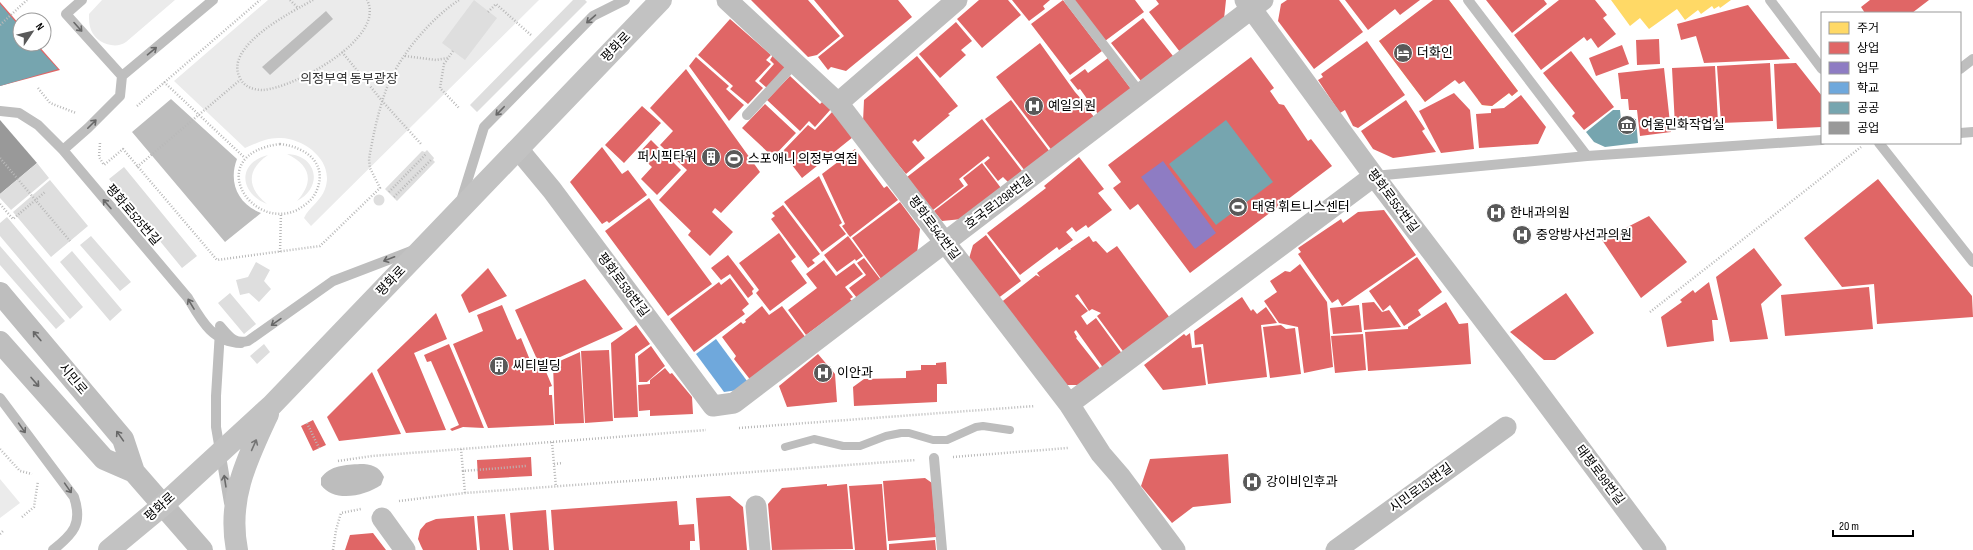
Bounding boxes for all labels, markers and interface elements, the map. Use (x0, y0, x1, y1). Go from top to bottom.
north arrow (12, 12, 52, 52)
legend (1821, 12, 1961, 144)
one-way arrow (585, 14, 596, 23)
text: N (33, 20, 47, 33)
text: 주거 (1857, 21, 1879, 36)
one-way arrow (73, 22, 82, 32)
street label: 평화로 (598, 29, 634, 65)
text: 상업 (1857, 41, 1879, 56)
hotel icon: 더화인 (1392, 42, 1414, 64)
place label: 더화인 (1417, 45, 1453, 61)
one-way arrow (146, 47, 157, 56)
text: 업무 (1857, 61, 1879, 76)
park label: 의정부역 동부광장 (300, 71, 398, 87)
text: 학교 (1857, 81, 1879, 96)
hospital icon: 예일의원 (1023, 95, 1045, 117)
place label: 예일의원 (1048, 98, 1096, 114)
text: 공공 (1857, 101, 1879, 116)
one-way arrow (495, 106, 505, 116)
museum icon: 여울민화작업실 (1616, 114, 1638, 136)
place label: 여울민화작업실 (1641, 117, 1725, 133)
one-way arrow (87, 119, 97, 129)
text: 공업 (1857, 121, 1879, 136)
building icon: 퍼시픽타워 (700, 146, 722, 168)
sports icon: 스포애니 의정부역점 (723, 148, 745, 170)
place label: 퍼시픽타워 (637, 149, 697, 165)
place label: 스포애니 의정부역점 (748, 151, 858, 167)
street label: 평화로552번길 (1364, 166, 1422, 236)
street label: 호국로1298번길 (962, 171, 1036, 233)
street label: 평화로525번길 (102, 181, 164, 249)
street label: 평화로542번길 (905, 193, 963, 263)
sports icon: 태영 휘트니스센터 (1227, 196, 1249, 218)
one-way arrow (103, 199, 112, 210)
place label: 태영 휘트니스센터 (1252, 199, 1350, 215)
hospital icon: 한내과의원 (1485, 202, 1507, 224)
place label: 한내과의원 (1510, 205, 1570, 221)
hospital icon: 중앙방사선과의원 (1511, 224, 1533, 246)
place label: 중앙방사선과의원 (1536, 227, 1632, 243)
street label: 평화로536번길 (594, 250, 652, 320)
one-way arrow (383, 256, 395, 264)
street label: 평화로 (373, 263, 409, 299)
one-way arrow (187, 298, 195, 310)
one-way arrow (271, 318, 282, 326)
one-way arrow (32, 331, 41, 342)
building icon: 씨티빌딩 (488, 355, 510, 377)
place label: 씨티빌딩 (513, 358, 561, 374)
street label: 시민로 (55, 360, 91, 398)
hospital icon: 이안과 (812, 362, 834, 384)
place label: 이안과 (837, 365, 873, 381)
one-way arrow (30, 376, 39, 386)
one-way arrow (18, 422, 26, 433)
one-way arrow (116, 431, 124, 442)
one-way arrow (251, 439, 258, 451)
street label: 태평로99번길 (1572, 442, 1628, 508)
street label: 시민로131번길 (1386, 460, 1456, 516)
hospital icon: 강이비인후과 (1241, 471, 1263, 493)
place label: 강이비인후과 (1266, 474, 1338, 490)
one-way arrow (221, 475, 229, 488)
one-way arrow (64, 482, 72, 493)
street label: 평화로 (141, 489, 179, 525)
scale bar (1833, 512, 1913, 538)
text: 20 m (1839, 519, 1859, 534)

